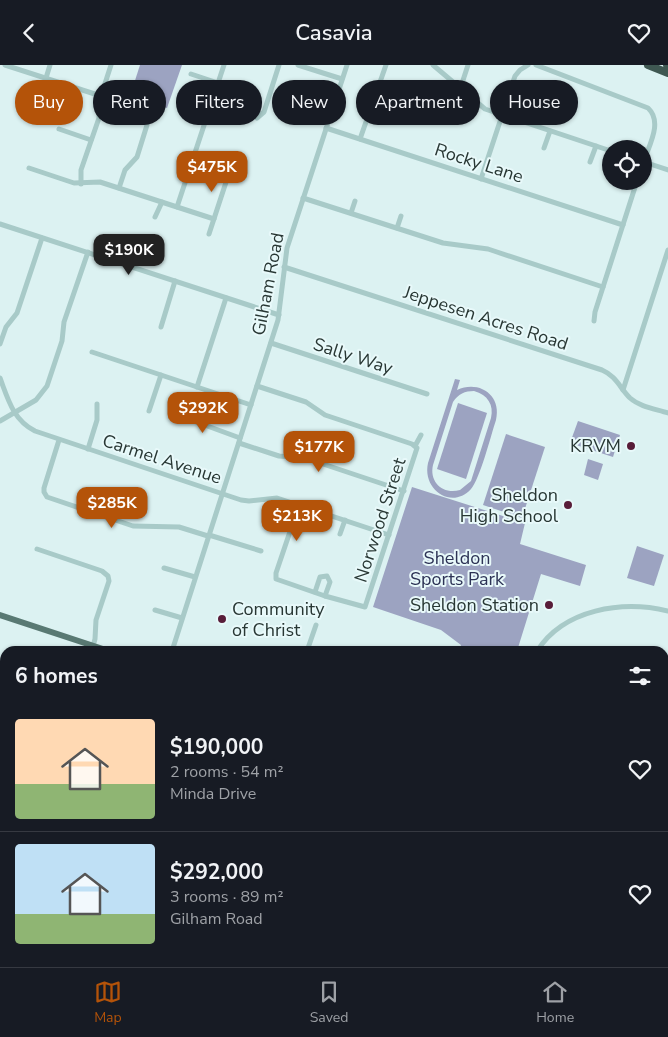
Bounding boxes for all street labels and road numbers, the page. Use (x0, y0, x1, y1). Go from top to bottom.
street label: Rocky Lane (432, 137, 526, 189)
street label: Gilham Road (246, 231, 290, 337)
street label: Jeppesen Acres Road (400, 280, 571, 356)
street label: Sally Way (310, 332, 397, 380)
street label: Carmel Avenue (99, 428, 225, 490)
street label: Norwood Street (349, 454, 412, 585)

